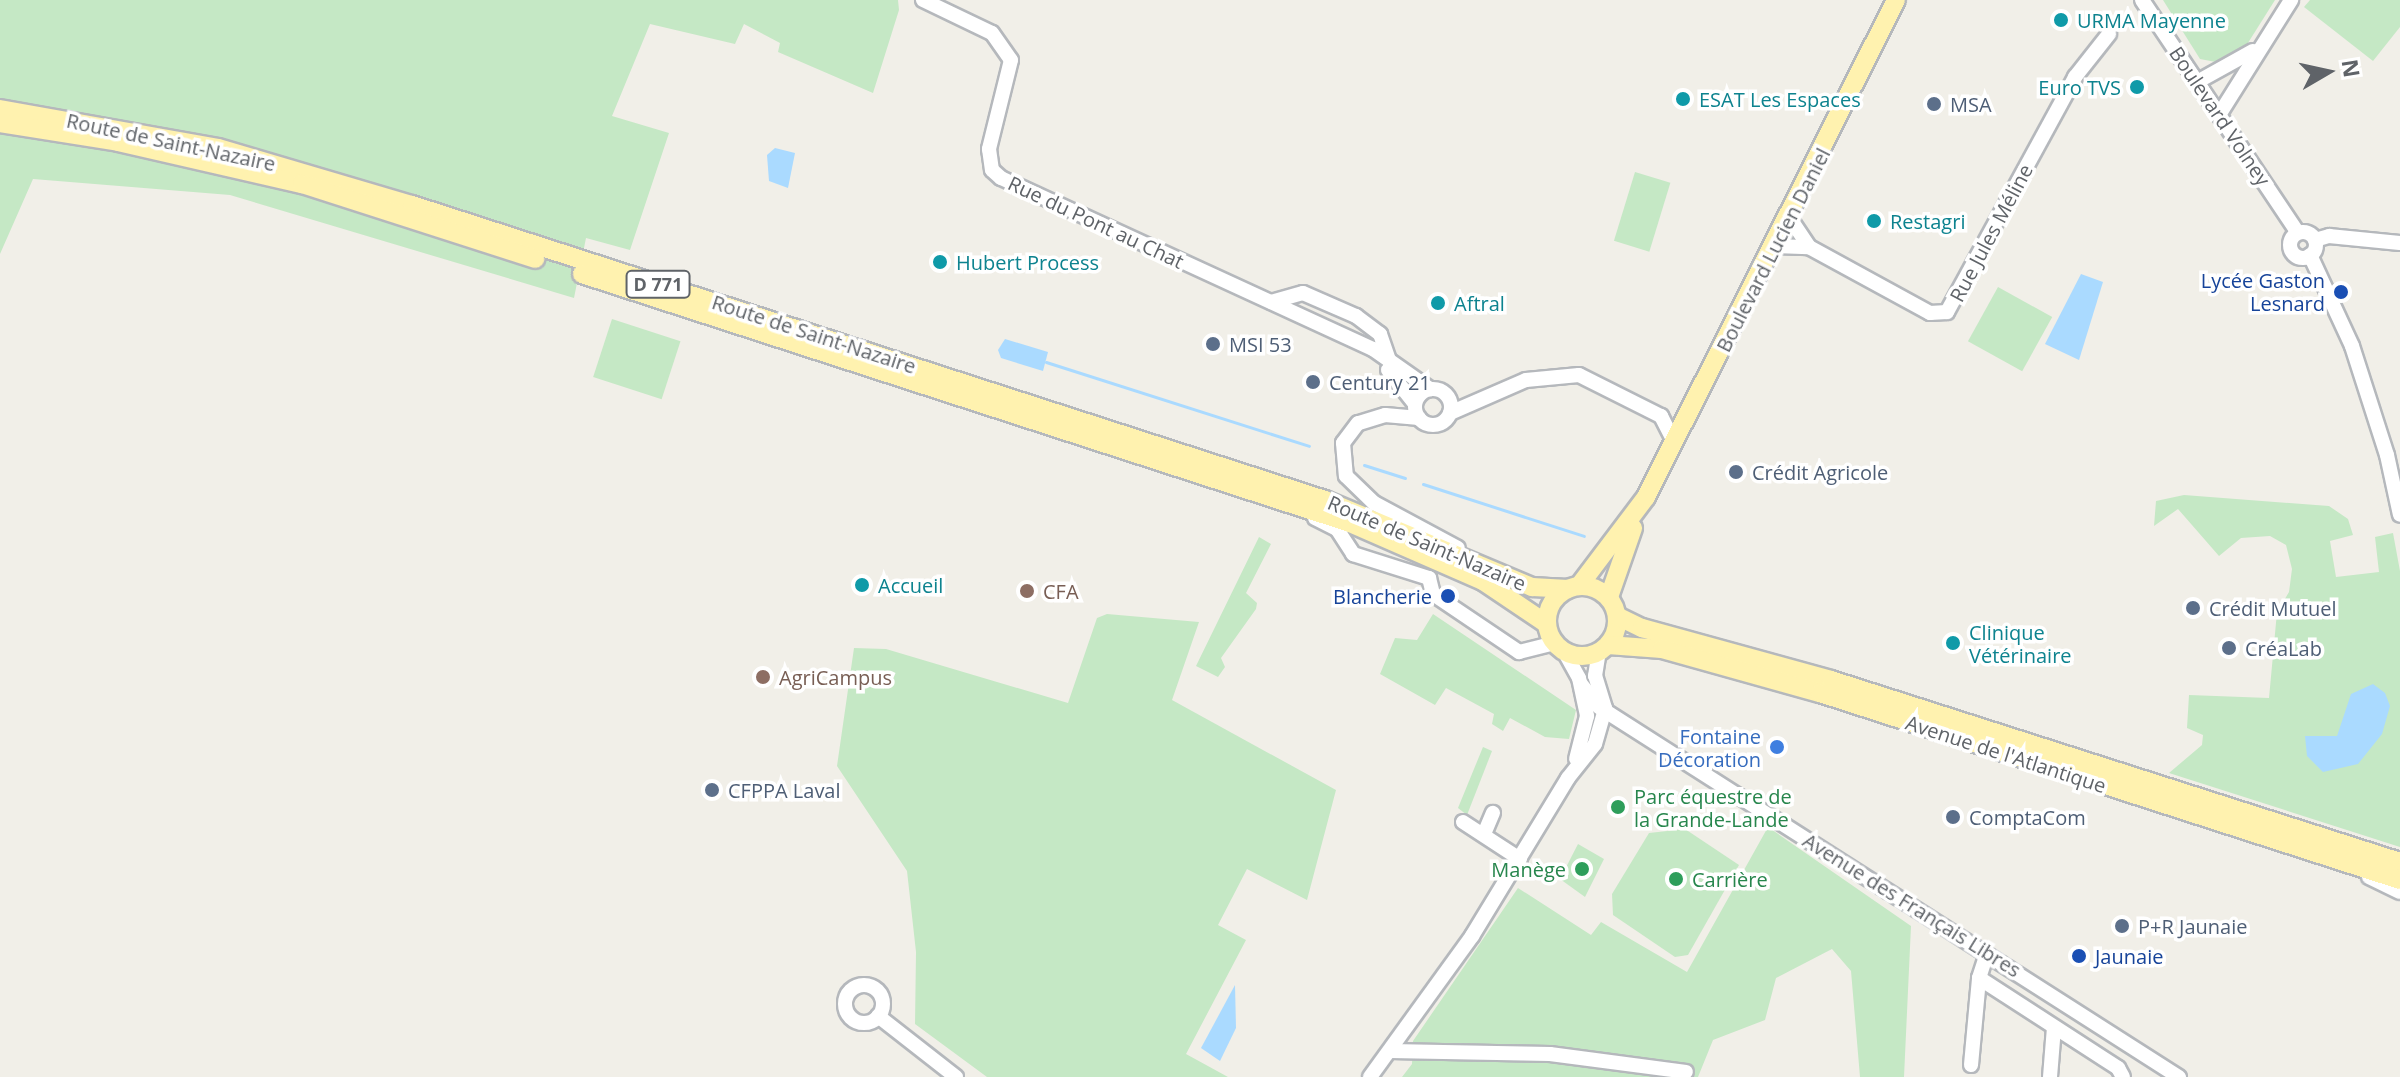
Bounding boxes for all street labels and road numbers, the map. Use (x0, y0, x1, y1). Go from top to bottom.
street label: Boulevard Volney (2165, 42, 2275, 190)
street label: Route de Saint-Nazaire (64, 108, 278, 176)
street label: Boulevard Lucien Daniel (1711, 144, 1835, 356)
street label: Rue Jules Méline (1945, 160, 2037, 306)
street label: Rue du Pont au Chat (1004, 171, 1188, 273)
road number: D 771 (624, 270, 692, 298)
street label: Route de Saint-Nazaire (709, 290, 919, 378)
street label: Route de Saint-Nazaire (1324, 490, 1530, 596)
street label: Avenue de l'Atlantique (1903, 710, 2109, 798)
street label: Avenue des Français Libres (1799, 828, 2025, 982)

